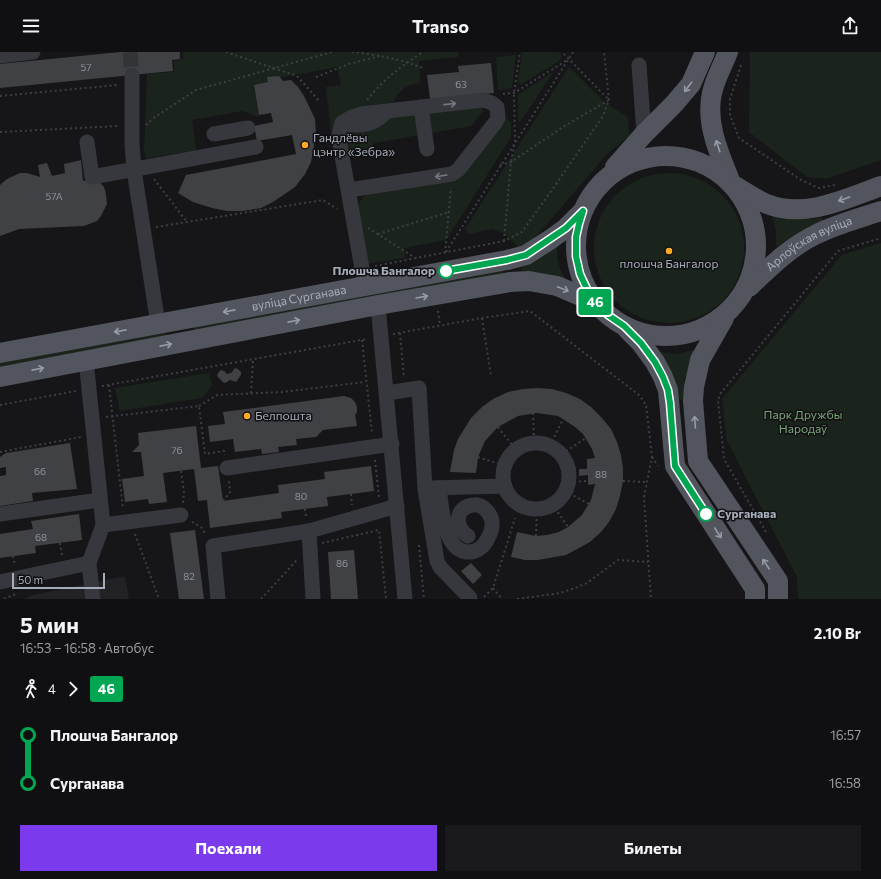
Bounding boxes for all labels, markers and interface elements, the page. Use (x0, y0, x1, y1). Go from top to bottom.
icon: menu (20, 15, 42, 37)
text: Transo (412, 15, 469, 37)
icon: share (839, 15, 861, 37)
house number: 57 (80, 61, 92, 73)
house number: 63 (455, 78, 467, 90)
one-way arrow (684, 81, 693, 92)
one-way arrow (443, 100, 456, 108)
place label: Гандлёвы цэнтр «Зебра» (313, 130, 395, 158)
marker: Гандлёвы цэнтр «Зебра» (300, 140, 310, 150)
one-way arrow (713, 141, 721, 153)
one-way arrow (435, 172, 448, 180)
house number: 57А (45, 190, 63, 202)
one-way arrow (838, 196, 851, 203)
street label: Арлоўская вуліца (763, 213, 854, 274)
marker: плошча Бангалор (664, 246, 674, 256)
place label: плошча Бангалор (620, 256, 718, 270)
place label: Плошча Бангалор (333, 263, 435, 277)
marker: Плошча Бангалор (438, 263, 454, 279)
street label: вуліца Сурганава (250, 282, 347, 313)
one-way arrow (557, 285, 569, 293)
line badge: 46 (577, 289, 613, 315)
one-way arrow (415, 293, 428, 301)
text: 46 (586, 293, 604, 310)
one-way arrow (223, 307, 236, 315)
one-way arrow (287, 316, 300, 324)
one-way arrow (114, 327, 127, 335)
one-way arrow (159, 341, 172, 349)
one-way arrow (31, 365, 44, 373)
park label: Парк Дружбы Народаў (764, 407, 842, 435)
place label: Белпошта (255, 408, 312, 422)
marker: Белпошта (242, 411, 252, 421)
one-way arrow (691, 416, 698, 429)
house number: 76 (171, 444, 183, 456)
house number: 66 (34, 465, 46, 477)
house number: 88 (595, 468, 607, 480)
house number: 80 (295, 490, 307, 502)
marker: Сурганава (698, 506, 714, 522)
place label: Сурганава (717, 506, 776, 520)
one-way arrow (715, 527, 723, 539)
house number: 68 (35, 531, 47, 543)
house number: 86 (336, 557, 348, 569)
one-way arrow (762, 558, 770, 569)
house number: 82 (183, 570, 195, 582)
scale bar (12, 571, 105, 590)
text: 50 m (18, 573, 43, 586)
text: 5 мин (20, 611, 79, 638)
text: 2.10 Br (814, 624, 861, 642)
text: 16:53 – 16:58 · Автобус (20, 640, 154, 656)
icon: walk (20, 678, 42, 700)
icon: forward (62, 678, 84, 700)
text: 46 (98, 680, 115, 697)
text: 4 (48, 681, 56, 697)
text: Плошча Бангалор (50, 726, 178, 744)
text: 16:57 (830, 727, 861, 743)
text: Сурганава (50, 774, 124, 792)
text: 16:58 (829, 775, 861, 791)
button: Поехали (20, 825, 437, 871)
button: Билеты (445, 825, 861, 871)

